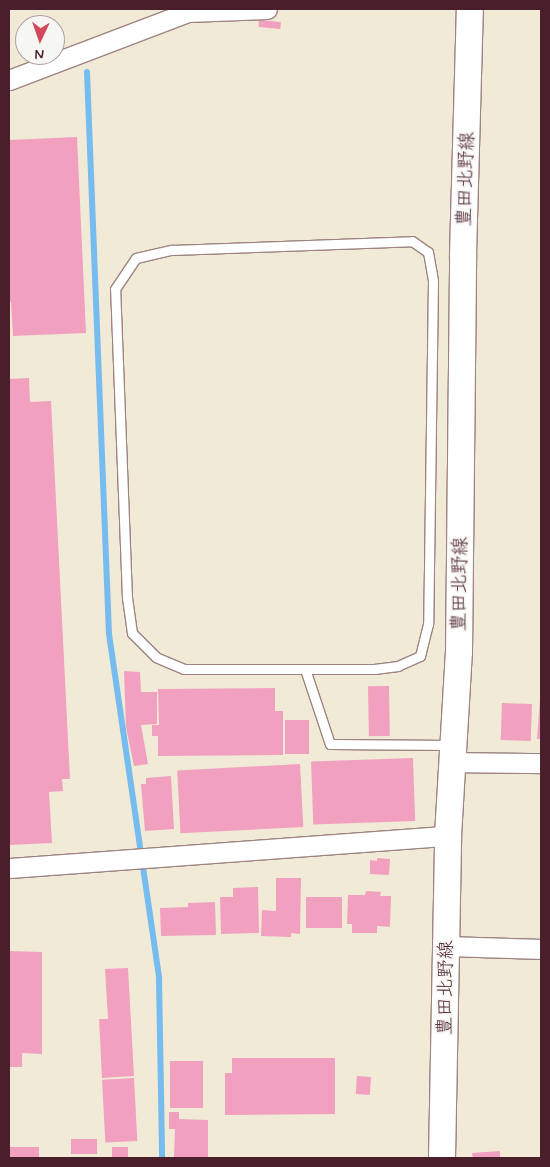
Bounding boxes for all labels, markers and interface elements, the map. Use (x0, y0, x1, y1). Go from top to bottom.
north arrow (15, 15, 65, 65)
text: N (34, 45, 44, 63)
street label: 豊田北野線 (453, 131, 479, 227)
street label: 豊田北野線 (448, 536, 472, 632)
street label: 豊田北野線 (434, 940, 458, 1036)

